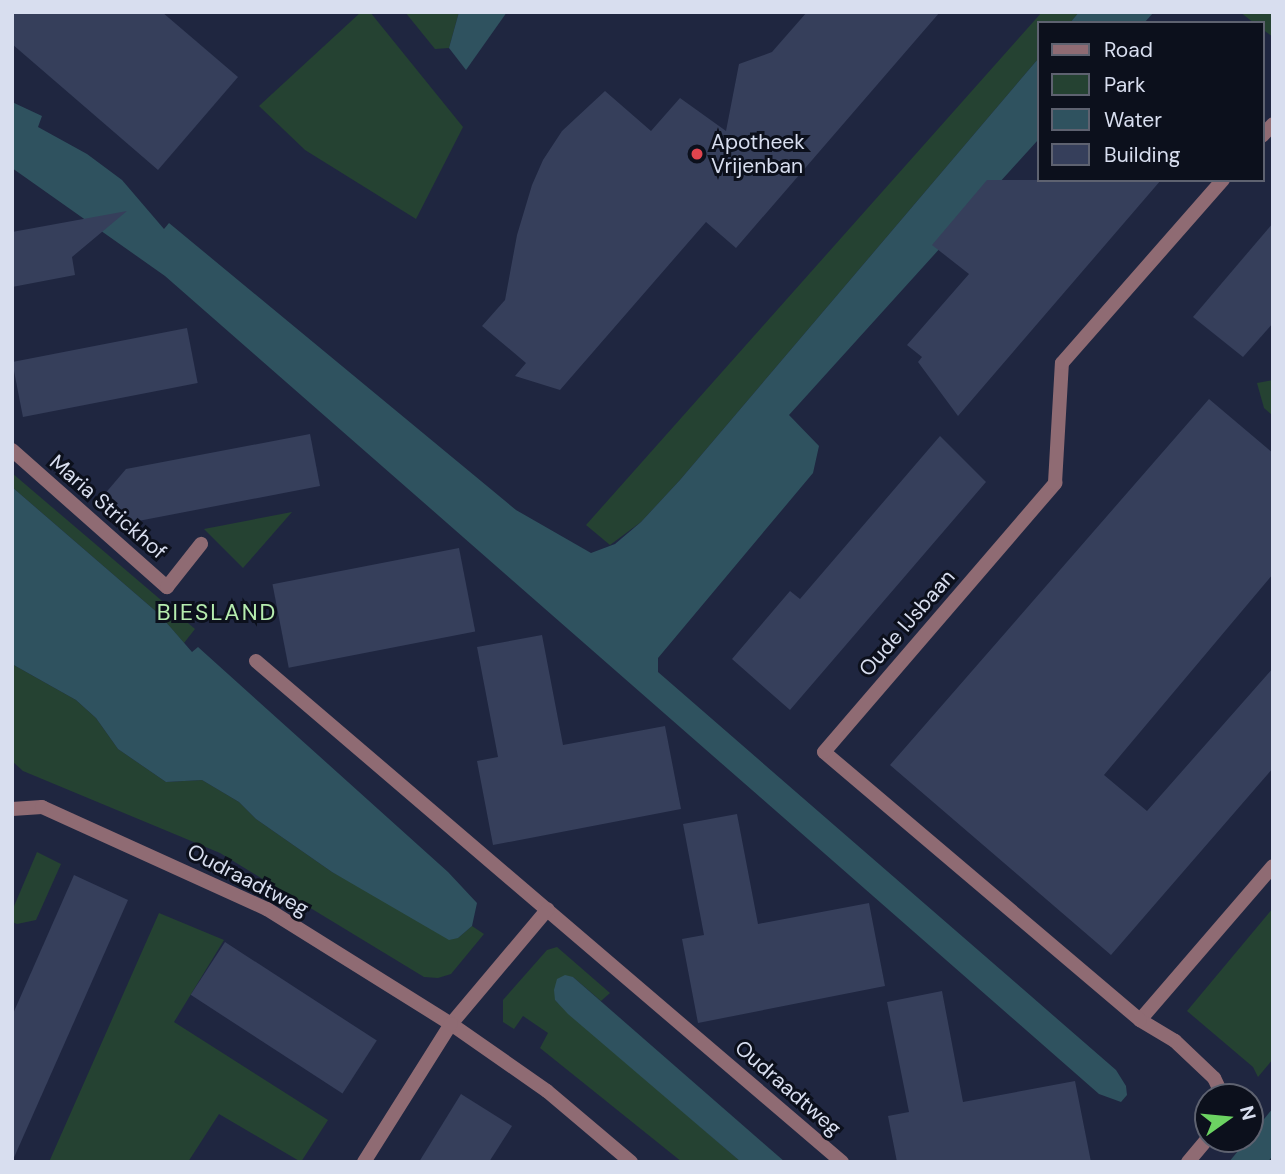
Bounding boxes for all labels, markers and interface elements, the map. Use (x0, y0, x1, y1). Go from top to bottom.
legend (1036, 21, 1264, 182)
text: Road (1104, 36, 1153, 64)
text: Park (1104, 71, 1145, 99)
text: Water (1104, 106, 1162, 134)
place label: Apotheek Vrijenban (711, 129, 805, 179)
text: Building (1104, 141, 1180, 169)
marker: Apotheek Vrijenban (689, 146, 705, 162)
street label: Maria Strickhof (44, 449, 172, 565)
street label: Oude IJsbaan (854, 565, 960, 681)
district label: BIESLAND (158, 598, 276, 626)
street label: Oudraadtweg (183, 839, 313, 921)
street label: Oudraadtweg (730, 1035, 846, 1141)
north arrow (1194, 1083, 1264, 1153)
text: N (1234, 1103, 1262, 1123)

